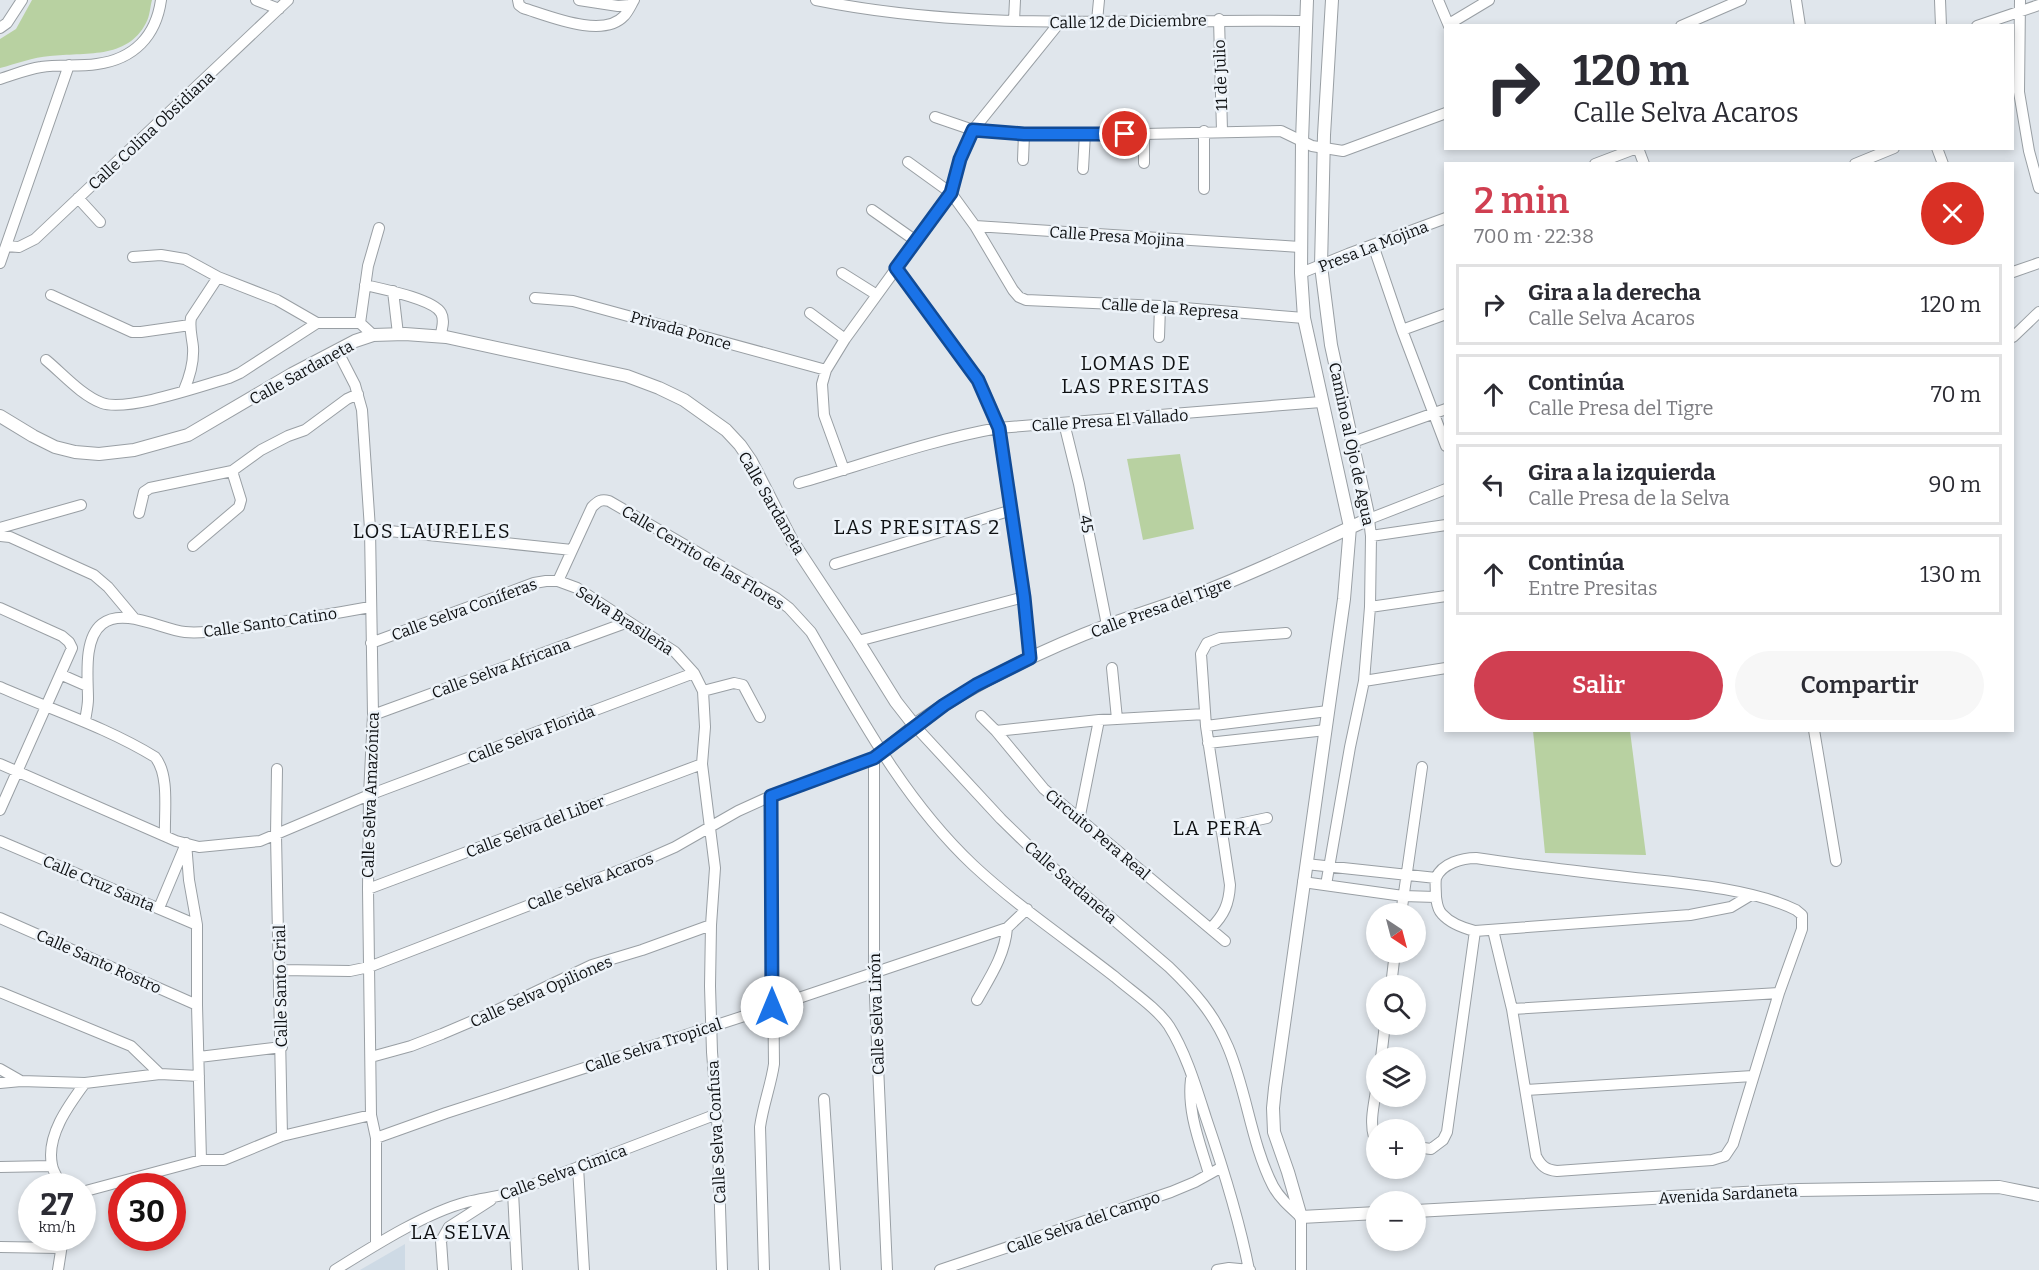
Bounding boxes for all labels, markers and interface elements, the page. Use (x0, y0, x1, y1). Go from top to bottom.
street label: Calle 12 de Diciembre (1049, 11, 1207, 32)
street label: 11 de Julio (1210, 39, 1231, 111)
text: 120 m (1573, 46, 1689, 96)
icon: right (1474, 48, 1552, 126)
street label: Calle Colina Obsidiana (84, 67, 219, 194)
text: Calle Selva Acaros (1573, 97, 1799, 129)
pin (1099, 108, 1150, 159)
icon: arrive (1108, 117, 1141, 150)
text: 2 min (1474, 179, 1569, 223)
button: close (1921, 182, 1984, 245)
street label: Presa La Mojina (1316, 217, 1431, 276)
street label: Calle Presa Mojina (1049, 222, 1185, 251)
text: 700 m · 22:38 (1474, 224, 1594, 248)
text: Gira a la derecha (1528, 279, 1701, 306)
icon: right (1477, 288, 1510, 321)
text: 120 m (1921, 291, 1981, 318)
street label: Calle de la Represa (1100, 294, 1240, 323)
text: Calle Selva Acaros (1528, 306, 1695, 330)
street label: Privada Ponce (628, 307, 734, 354)
street label: Calle Sardaneta (246, 336, 357, 409)
district label: LOMAS DE LAS PRESITAS (1061, 351, 1211, 398)
street label: Camino al Ojo de Agua (1325, 361, 1378, 528)
text: Continúa (1528, 369, 1624, 396)
icon: ahead (1477, 378, 1510, 411)
text: 70 m (1931, 381, 1981, 408)
text: Calle Presa del Tigre (1528, 396, 1713, 420)
street label: Calle Presa El Vallado (1031, 406, 1189, 435)
street label: Calle Sardaneta (734, 448, 809, 558)
text: Gira a la izquierda (1528, 459, 1716, 486)
icon: left (1477, 468, 1510, 501)
text: 90 m (1929, 471, 1981, 498)
text: Calle Presa de la Selva (1528, 486, 1730, 510)
street label: Calle Cerrito de las Flores (618, 501, 787, 614)
street label: 45 (1075, 514, 1098, 535)
district label: LAS PRESITAS 2 (833, 515, 1001, 539)
district label: LOS LAURELES (353, 519, 511, 543)
text: Continúa (1528, 549, 1624, 576)
icon: ahead (1477, 558, 1510, 591)
text: 130 m (1920, 561, 1981, 588)
street label: Calle Presa del Tigre (1088, 573, 1234, 642)
street label: Calle Selva Coníferas (389, 574, 540, 645)
text: Entre Presitas (1528, 576, 1658, 600)
street label: Selva Brasileña (572, 582, 677, 659)
street label: Calle Santo Catino (202, 604, 338, 641)
street label: Calle Selva Africana (429, 634, 573, 702)
button: Salir (1474, 651, 1723, 720)
button: Compartir (1735, 651, 1984, 720)
street label: Calle Selva Florida (465, 701, 598, 767)
street label: Calle Selva Amazónica (358, 712, 383, 878)
street label: Circuito Pera Real (1041, 785, 1154, 884)
street label: Calle Selva del Liber (463, 791, 607, 862)
district label: LA PERA (1173, 816, 1263, 840)
street label: Calle Sardaneta (1021, 837, 1121, 928)
street label: Calle Selva Acaros (524, 849, 656, 914)
street label: Calle Cruz Santa (40, 851, 158, 916)
north arrow (1366, 903, 1426, 963)
map controls (1366, 903, 1426, 1251)
street label: Calle Santo Grial (270, 924, 291, 1047)
street label: Calle Santo Rostro (33, 925, 164, 998)
street label: Calle Selva Opiliones (467, 952, 615, 1031)
street label: Calle Selva Lirón (865, 953, 888, 1075)
position arrow (740, 975, 804, 1039)
button: search (1366, 975, 1426, 1035)
street label: Calle Selva Tropical (582, 1014, 724, 1077)
button: layers (1366, 1047, 1426, 1107)
street label: Calle Selva Confusa (703, 1060, 730, 1204)
button: + (1366, 1119, 1426, 1179)
street label: Calle Selva Cimica (497, 1141, 629, 1204)
speed limit sign: 30 (108, 1173, 186, 1251)
street label: Avenida Sardaneta (1658, 1181, 1798, 1208)
text: 27 (41, 1187, 73, 1223)
street label: Calle Selva del Campo (1004, 1187, 1162, 1258)
button: − (1366, 1191, 1426, 1251)
text: km/h (38, 1218, 76, 1236)
district label: LA SELVA (411, 1220, 511, 1244)

